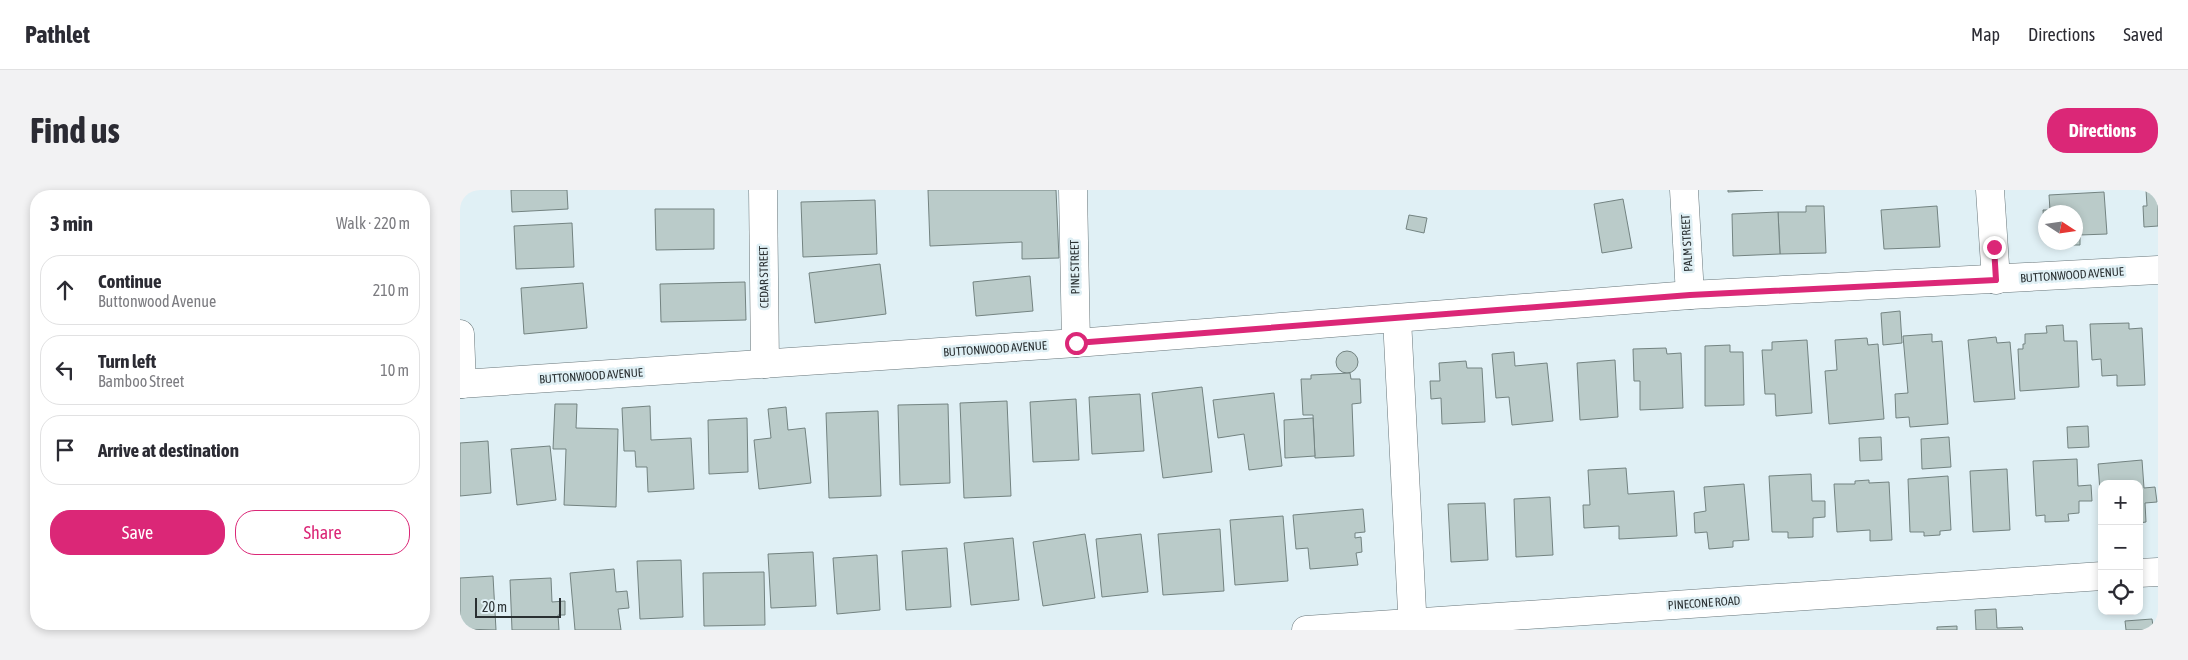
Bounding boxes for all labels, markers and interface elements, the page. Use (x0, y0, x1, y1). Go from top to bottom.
text: Pathlet (25, 21, 90, 48)
text: Map (1971, 24, 2000, 45)
text: Directions (2028, 24, 2095, 45)
text: Saved (2123, 24, 2163, 45)
button: Directions (2047, 108, 2158, 153)
text: Find us (30, 110, 120, 150)
north arrow (2038, 205, 2083, 250)
text: 3 min (50, 211, 93, 235)
street label: PALM STREET (1678, 213, 1695, 272)
text: Walk · 220 m (336, 214, 410, 232)
route end (1983, 236, 2006, 259)
street label: PINE STREET (1068, 239, 1082, 294)
street label: CEDAR STREET (756, 245, 772, 308)
street label: BUTTONWOOD AVENUE (2020, 264, 2124, 286)
text: Continue (98, 270, 162, 292)
icon: ahead (51, 276, 79, 304)
text: 210 m (373, 281, 409, 299)
text: Buttonwood Avenue (98, 292, 216, 310)
route start (1065, 332, 1088, 355)
street label: BUTTONWOOD AVENUE (943, 338, 1047, 360)
text: Turn left (98, 350, 156, 372)
icon: left (51, 356, 79, 384)
text: 10 m (380, 361, 409, 379)
street label: BUTTONWOOD AVENUE (539, 365, 643, 387)
text: Bamboo Street (98, 372, 184, 390)
icon: arrive (51, 436, 79, 464)
text: Arrive at destination (98, 439, 239, 461)
map controls (2098, 480, 2143, 615)
button: + (2098, 480, 2143, 525)
button: Save (50, 510, 225, 555)
button: Share (235, 510, 410, 555)
button: − (2098, 525, 2143, 570)
button: locate (2098, 570, 2143, 615)
street label: PINECONE ROAD (1667, 593, 1741, 613)
scale bar (475, 595, 561, 618)
text: 20 m (482, 599, 507, 615)

